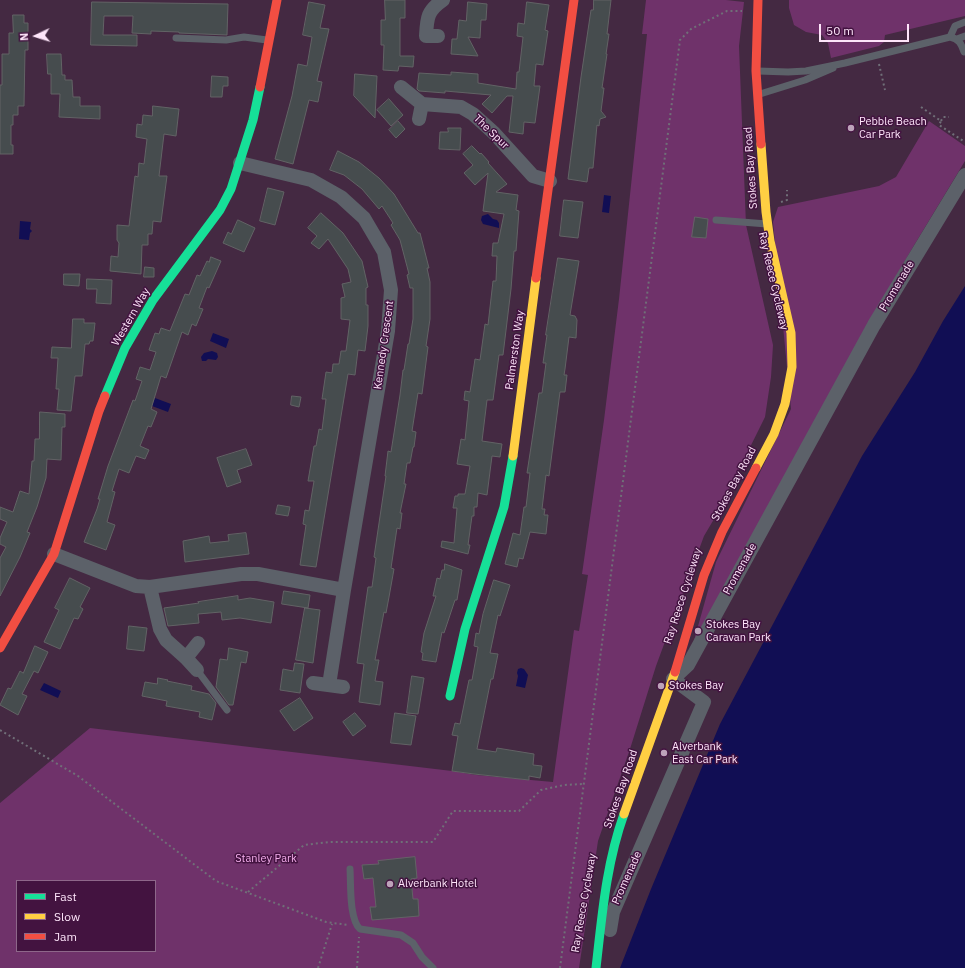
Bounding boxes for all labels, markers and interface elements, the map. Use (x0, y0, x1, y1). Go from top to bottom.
north arrow (16, 16, 56, 56)
scale bar (821, 16, 911, 42)
text: 50 m (826, 23, 854, 38)
text: N (17, 32, 31, 41)
street label: The Spur (471, 112, 511, 152)
place label: Pebble Beach Car Park (859, 115, 927, 141)
marker: Pebble Beach Car Park (846, 123, 856, 133)
street label: Stokes Bay Road (742, 126, 760, 210)
street label: Ray Reece Cycleway (755, 231, 791, 331)
street label: Promenade (877, 258, 917, 314)
street label: Western Way (109, 286, 153, 348)
street label: Kennedy Crescent (371, 300, 397, 390)
street label: Palmerston Way (503, 309, 527, 391)
street label: Stokes Bay Road (709, 445, 759, 523)
street label: Promenade (720, 541, 760, 597)
street label: Ray Reece Cycleway (661, 546, 705, 646)
place label: Stokes Bay Caravan Park (706, 618, 771, 644)
marker: Stokes Bay Caravan Park (693, 626, 703, 636)
place label: Stokes Bay (669, 679, 723, 693)
marker: Stokes Bay (656, 681, 666, 691)
place label: Alverbank East Car Park (672, 740, 738, 766)
street label: Stokes Bay Road (601, 748, 641, 830)
marker: Alverbank East Car Park (659, 748, 669, 758)
street label: Promenade (609, 849, 645, 907)
park label: Stanley Park (235, 852, 297, 866)
street label: Ray Reece Cycleway (569, 852, 599, 954)
place label: Alverbank Hotel (398, 877, 477, 891)
marker: Alverbank Hotel (385, 879, 395, 889)
legend (16, 880, 156, 952)
text: Fast (54, 889, 77, 904)
text: Slow (54, 909, 80, 924)
text: Jam (54, 929, 77, 944)

